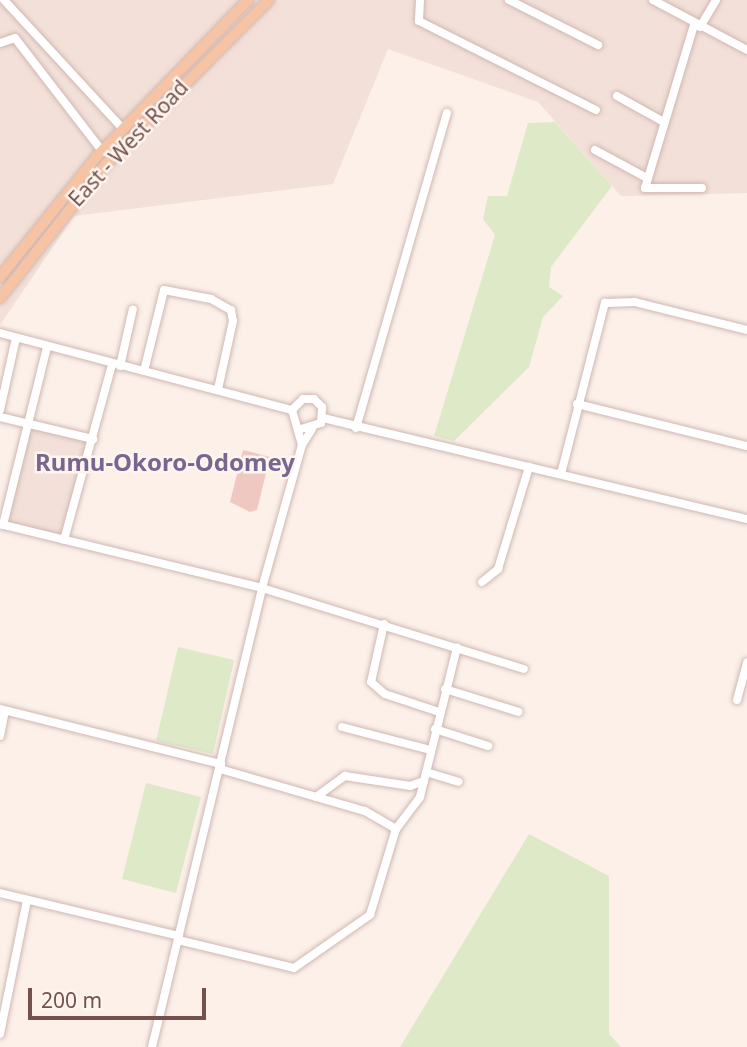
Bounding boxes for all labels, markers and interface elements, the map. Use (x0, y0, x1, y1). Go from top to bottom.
street label: East - West Road (63, 75, 193, 211)
district label: Rumu-Okoro-Odomey (35, 448, 295, 476)
scale bar (32, 974, 210, 1018)
text: 200 m (41, 986, 102, 1014)

